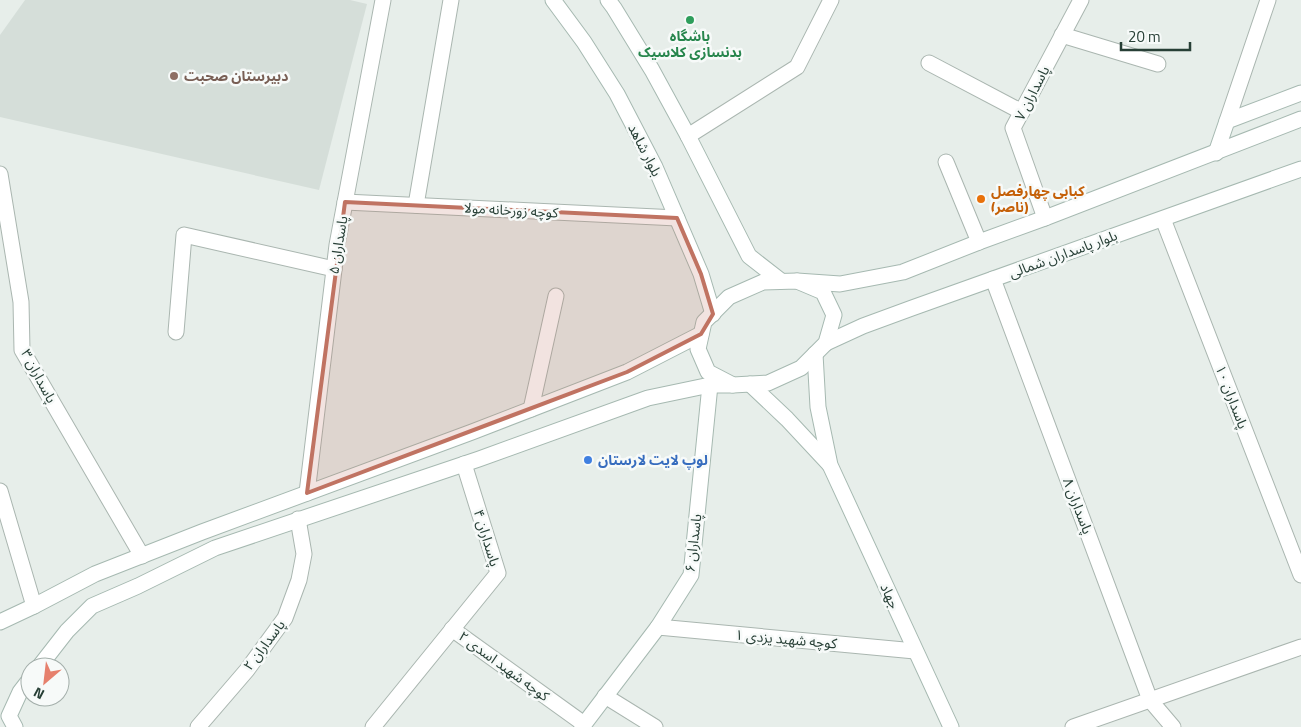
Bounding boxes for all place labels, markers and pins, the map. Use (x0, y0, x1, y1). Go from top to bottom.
marker: باشگاه بدنسازی کلاسیک (684, 14, 696, 26)
place label: باشگاه بدنسازی کلاسیک (638, 25, 742, 62)
place label: دبیرستان صحبت (184, 65, 288, 86)
marker: دبیرستان صحبت (168, 70, 180, 82)
place label: کبابی چهارفصل (ناصر) (991, 180, 1085, 217)
marker: کبابی چهارفصل (ناصر) (975, 193, 987, 205)
place label: لوپ لایت لارستان (598, 449, 708, 470)
marker: لوپ لایت لارستان (582, 454, 594, 466)

